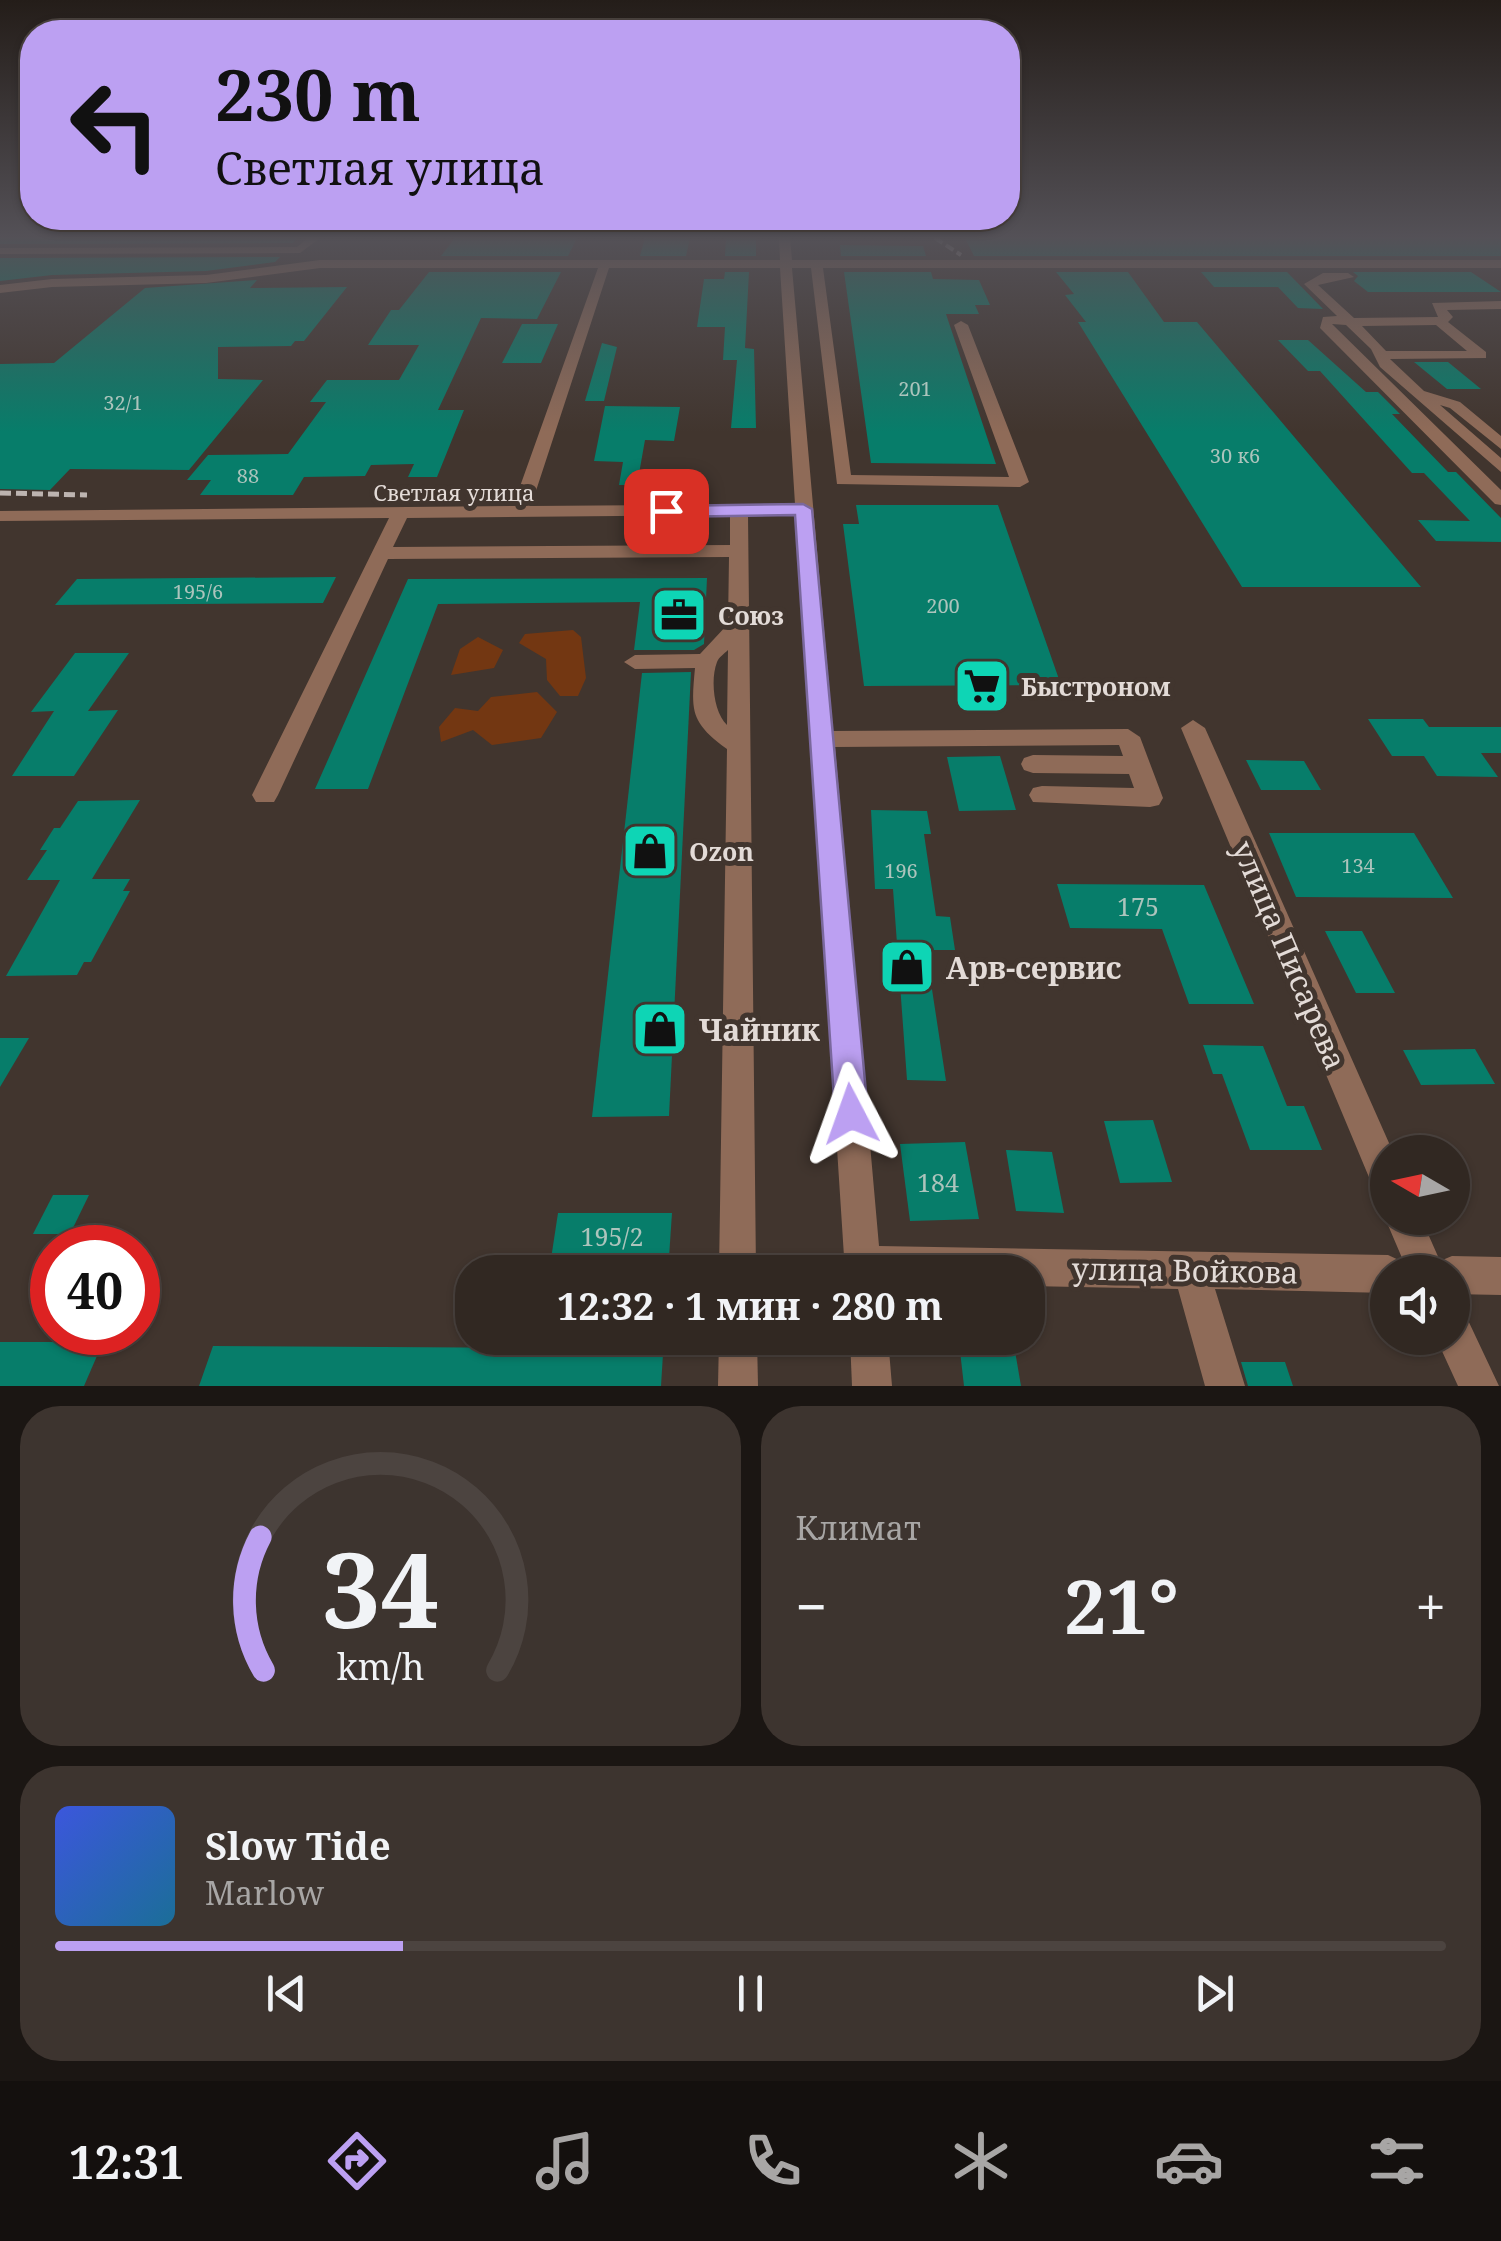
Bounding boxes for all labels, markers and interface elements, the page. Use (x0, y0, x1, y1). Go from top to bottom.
text: 230 m (215, 46, 421, 142)
icon: left (50, 60, 180, 190)
text: Светлая улица (215, 137, 545, 198)
house number: 201 (898, 375, 932, 402)
house number: 32/1 (103, 389, 143, 416)
house number: 30 к6 (1210, 442, 1260, 469)
house number: 88 (237, 462, 259, 489)
pin (624, 469, 709, 554)
street label: Светлая улица (373, 477, 535, 507)
icon: arrive (639, 484, 694, 539)
house number: 195/6 (173, 578, 223, 605)
office icon: Союз (649, 585, 709, 645)
house number: 200 (926, 592, 960, 619)
place label: Союз (718, 598, 784, 632)
supermarket icon: Быстроном (952, 656, 1012, 716)
place label: Быстроном (1021, 669, 1170, 703)
shop icon: Ozon (620, 821, 680, 881)
place label: Ozon (689, 834, 754, 868)
street label: улица Писарева (1223, 834, 1357, 1076)
house number: 134 (1341, 852, 1375, 879)
house number: 196 (884, 857, 918, 884)
house number: 175 (1117, 889, 1159, 923)
shop icon: Арв-сервис (877, 937, 937, 997)
place label: Арв-сервис (946, 947, 1122, 988)
shop icon: Чайник (630, 999, 690, 1059)
place label: Чайник (699, 1009, 820, 1050)
position arrow (799, 1062, 903, 1166)
north arrow (1370, 1135, 1470, 1235)
map controls (1370, 1135, 1470, 1355)
house number: 184 (917, 1165, 959, 1199)
house number: 195/2 (580, 1219, 644, 1253)
speed limit sign: 40 (30, 1225, 160, 1355)
street label: улица Войкова (1071, 1248, 1299, 1292)
button: sound (1370, 1255, 1470, 1355)
text: 12:32 · 1 мин · 280 m (557, 1279, 943, 1331)
text: Климат (796, 1506, 921, 1549)
text: 34 (321, 1517, 439, 1658)
text: 21° (1064, 1554, 1179, 1656)
text: − (796, 1568, 827, 1643)
text: + (1415, 1568, 1446, 1643)
text: km/h (336, 1642, 424, 1690)
text: Slow Tide (205, 1819, 391, 1871)
text: Marlow (205, 1871, 324, 1914)
icon: previous (259, 1966, 314, 2021)
icon: pause (723, 1966, 778, 2021)
icon: next (1187, 1966, 1242, 2021)
icon: directions (322, 2126, 392, 2196)
icon: music (530, 2126, 600, 2196)
icon: phone (738, 2126, 808, 2196)
icon: climate (946, 2126, 1016, 2196)
icon: car (1154, 2126, 1224, 2196)
icon: filters (1362, 2126, 1432, 2196)
text: 12:31 (69, 2131, 184, 2192)

